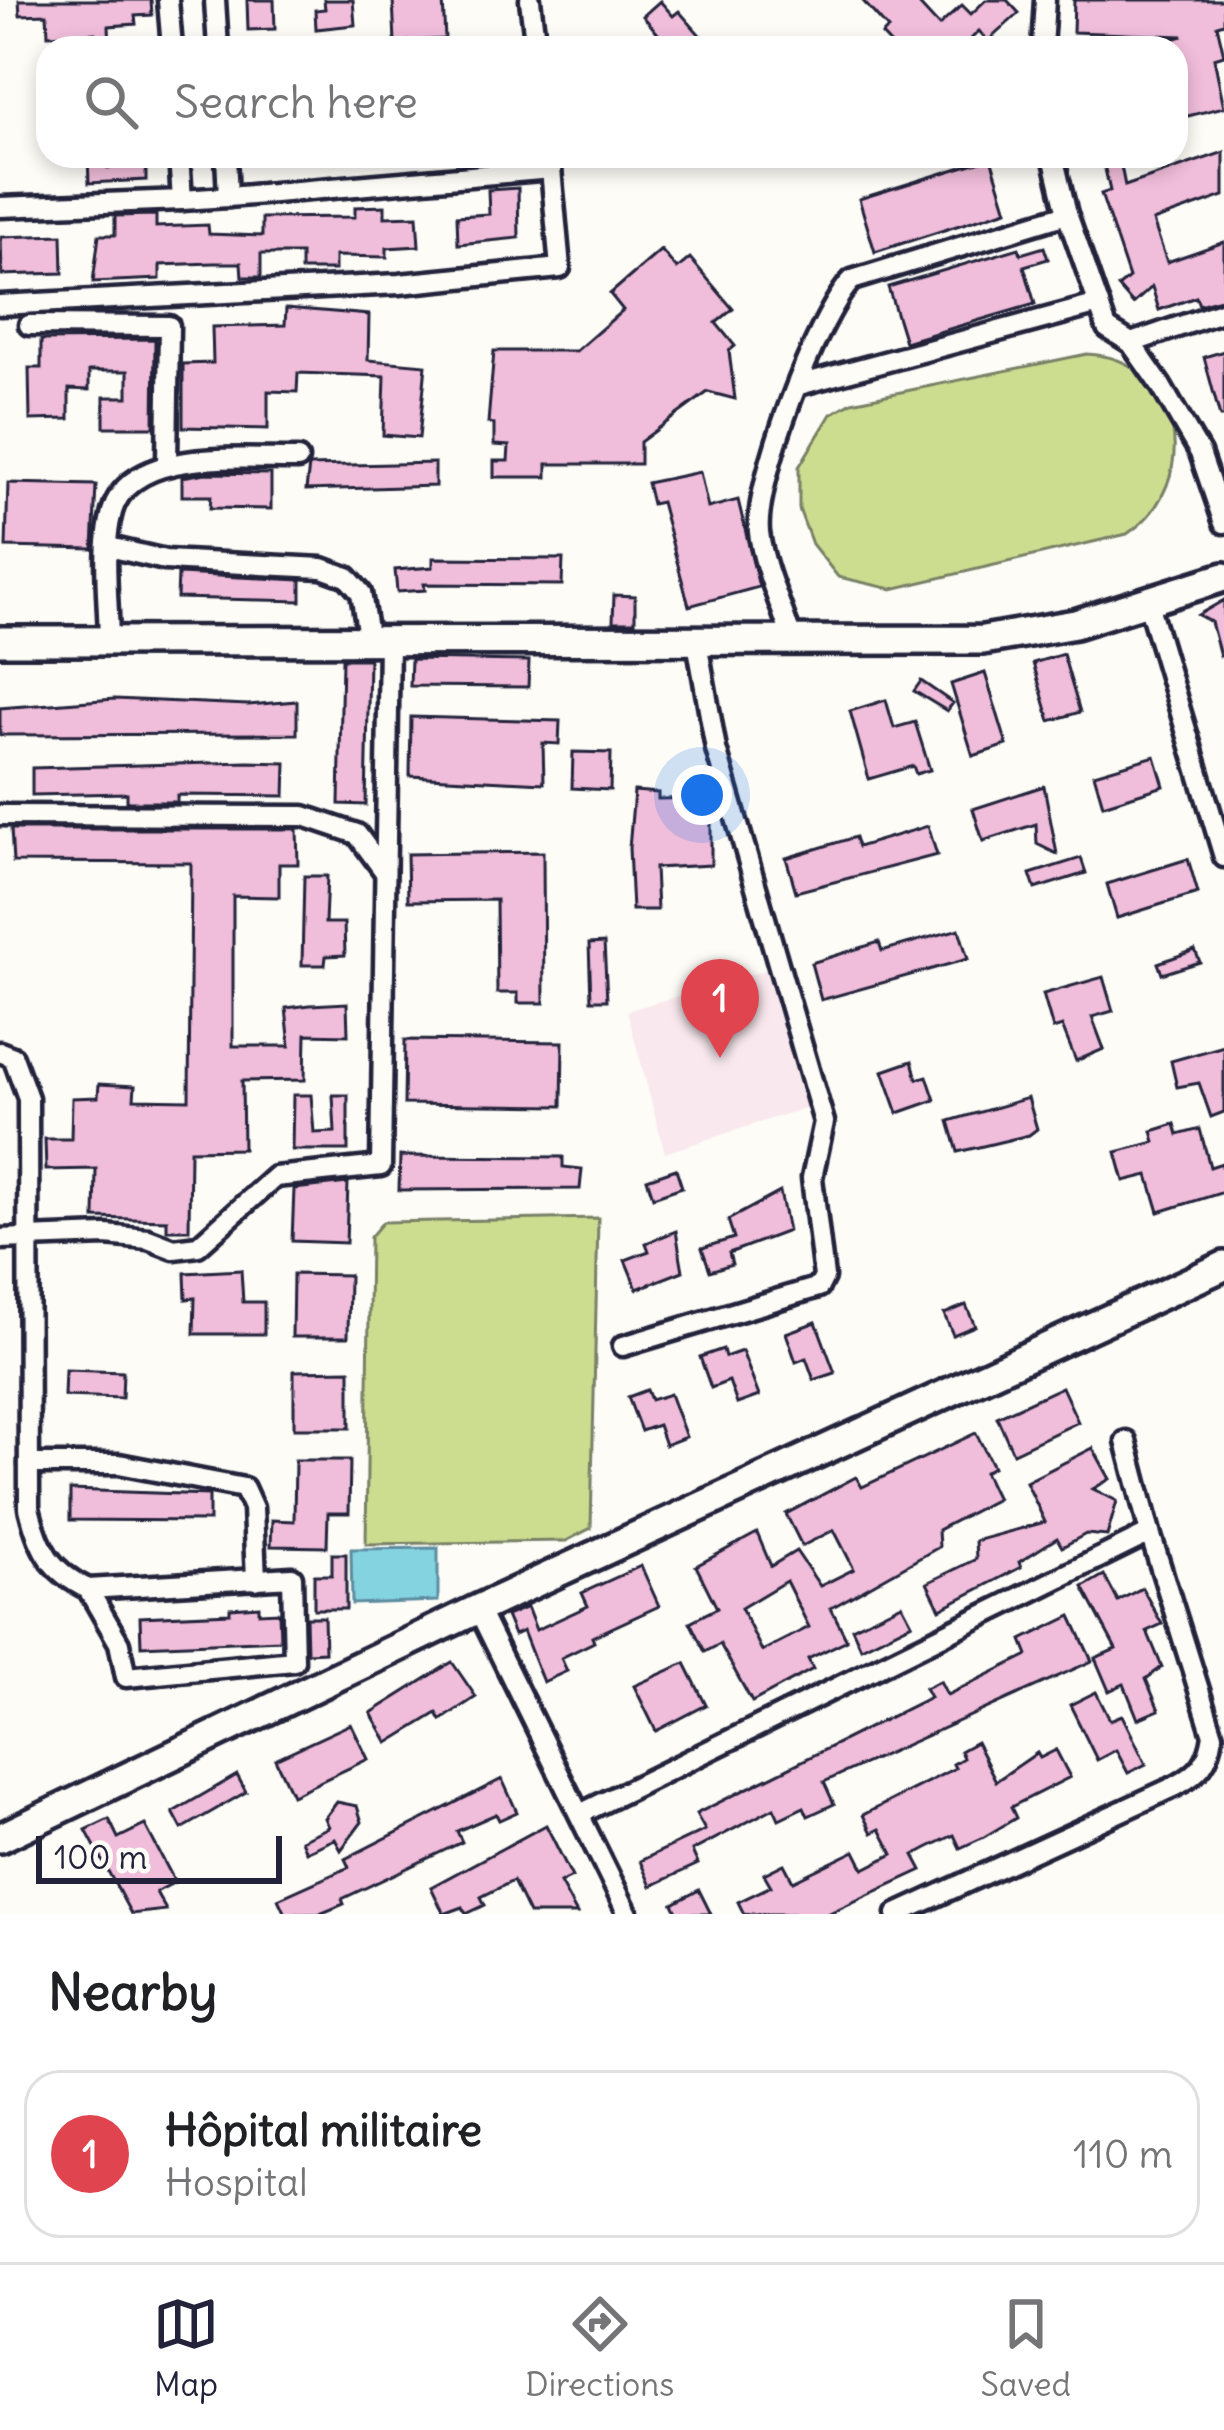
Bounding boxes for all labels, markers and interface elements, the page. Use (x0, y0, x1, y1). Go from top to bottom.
search box (36, 36, 1188, 168)
icon: search (78, 69, 144, 135)
text: Search here (174, 74, 418, 130)
your location (672, 765, 732, 825)
pin: 1 (681, 959, 759, 1058)
scale bar (36, 1830, 282, 1883)
text: 100 m (54, 1836, 147, 1878)
text: Nearby (48, 1960, 217, 2024)
text: Hôpital militaire (165, 2102, 482, 2158)
text: 1 (82, 2130, 98, 2179)
text: 110 m (1073, 2130, 1173, 2179)
text: Hospital (165, 2158, 308, 2207)
tab: Map (153, 2291, 219, 2405)
tab: Directions (525, 2291, 674, 2405)
tab: Saved (981, 2291, 1071, 2405)

